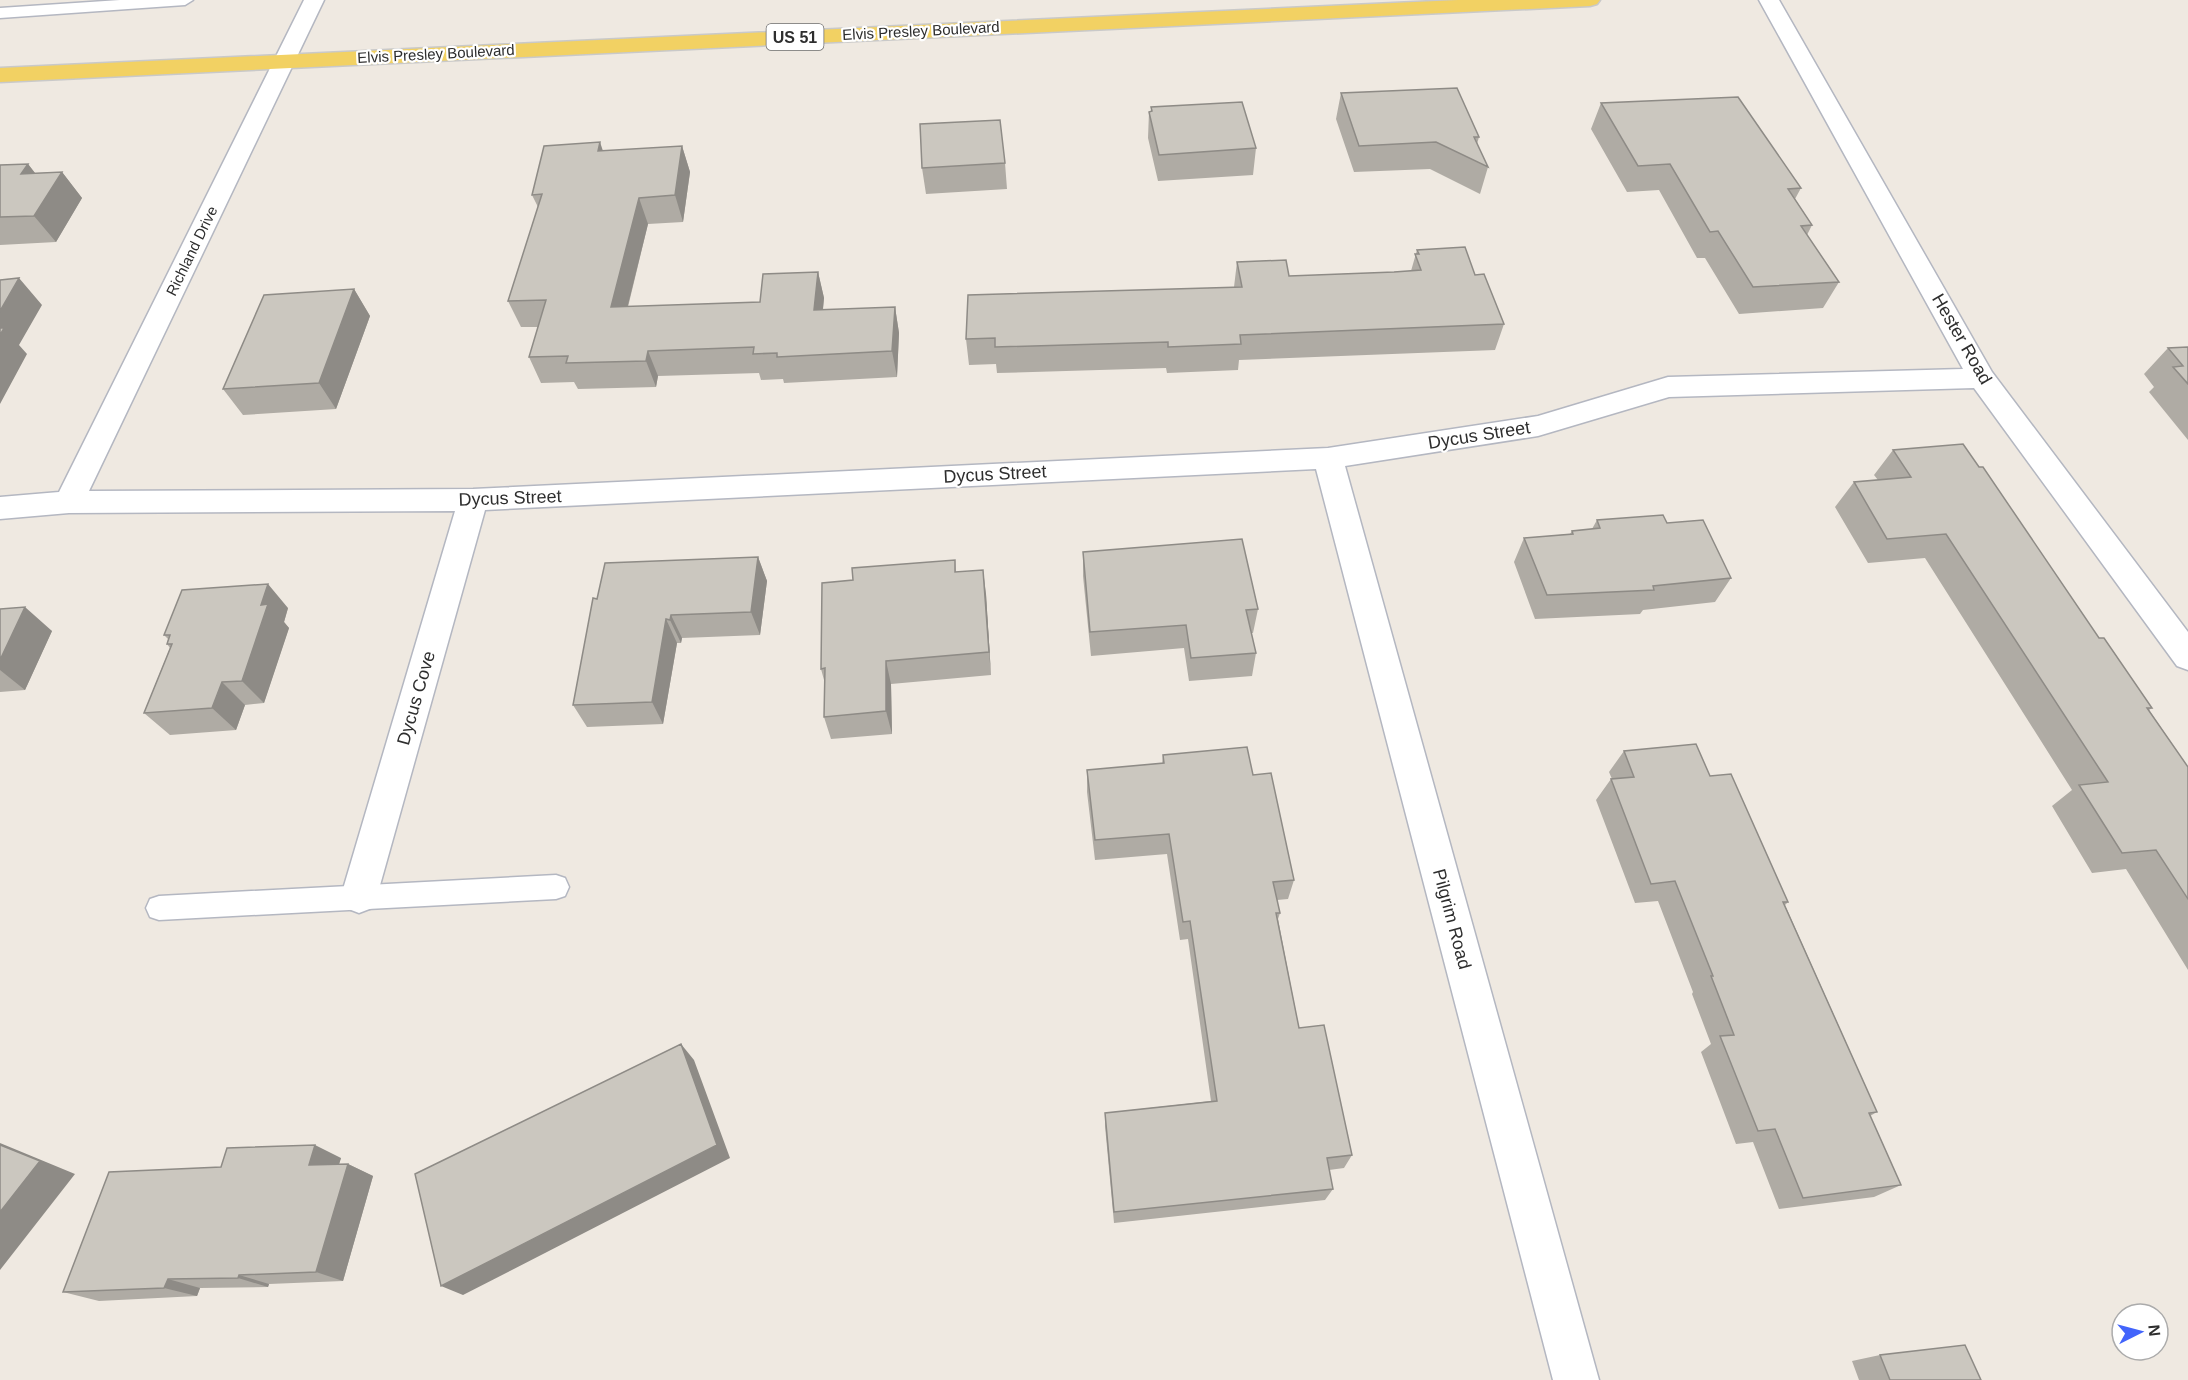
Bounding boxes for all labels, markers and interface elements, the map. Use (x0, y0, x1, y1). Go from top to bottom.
street label: Elvis Presley Boulevard (842, 18, 1000, 43)
road number: US 51 (766, 24, 824, 50)
street label: Elvis Presley Boulevard (357, 41, 515, 66)
street label: Richland Drive (163, 203, 221, 298)
street label: Hester Road (1928, 290, 1996, 388)
street label: Dycus Street (1427, 417, 1531, 453)
street label: Dycus Street (943, 461, 1047, 487)
street label: Dycus Street (458, 486, 562, 510)
street label: Dycus Cove (393, 649, 439, 747)
street label: Pilgrim Road (1429, 867, 1475, 971)
north arrow (2110, 1302, 2170, 1362)
text: N (2145, 1324, 2163, 1337)

